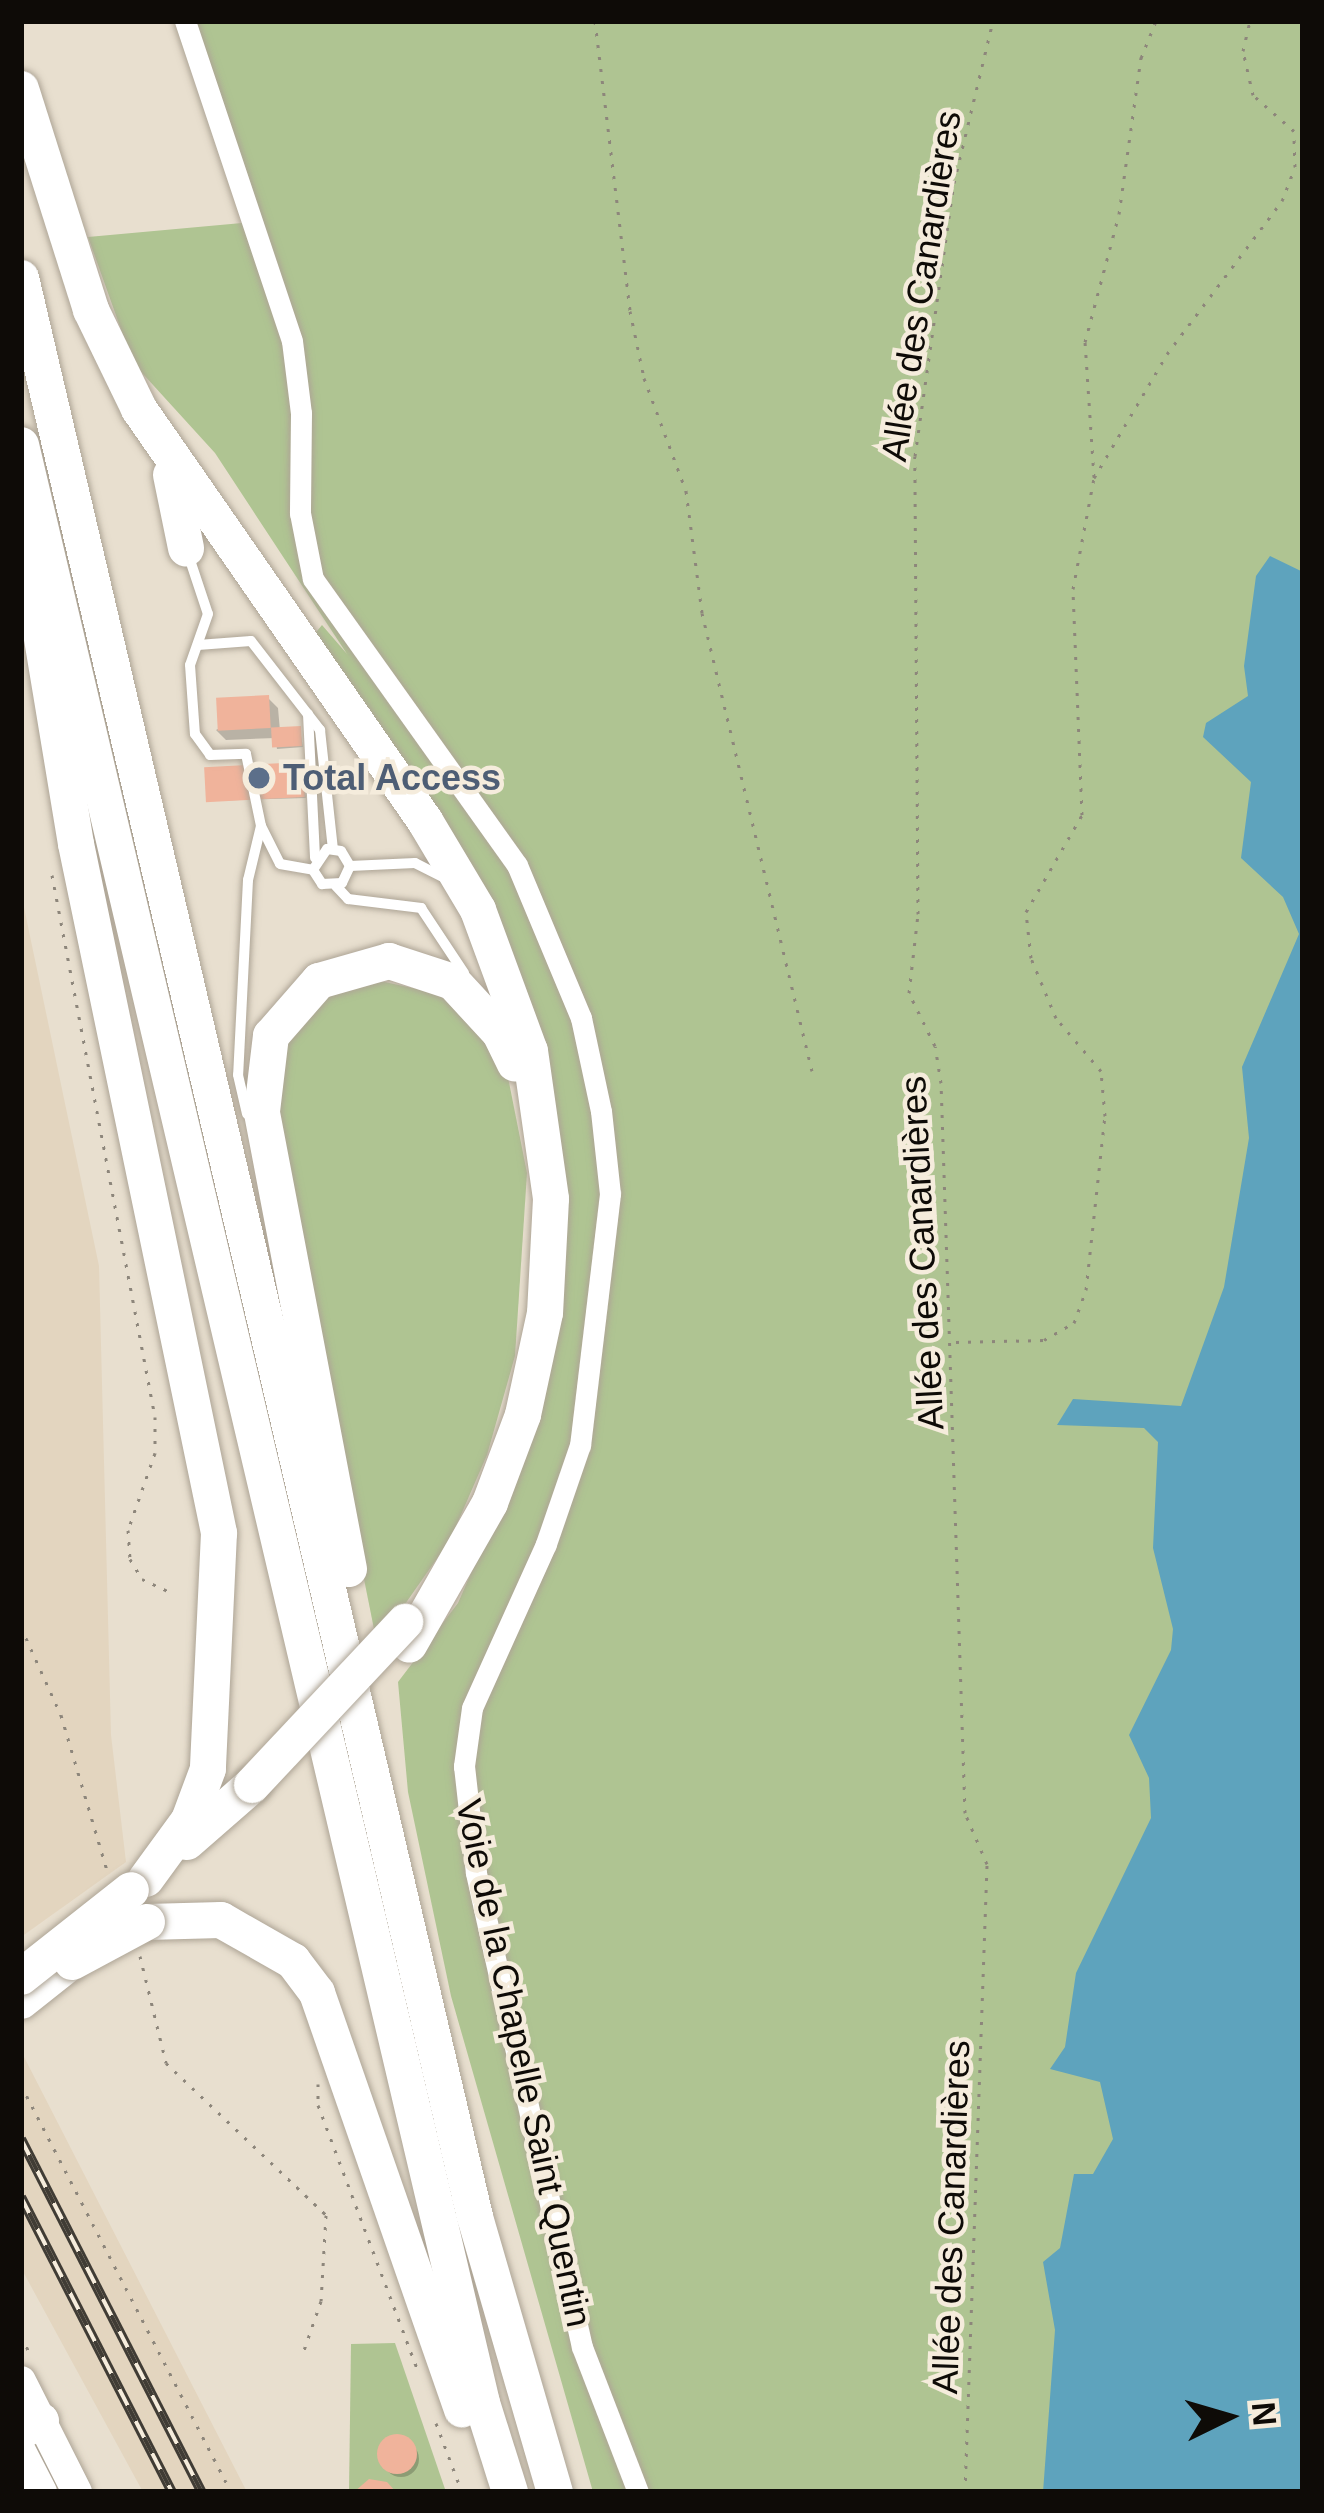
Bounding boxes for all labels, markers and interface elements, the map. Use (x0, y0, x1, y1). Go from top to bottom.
street label: Allée des Canardières (872, 108, 970, 464)
place label: Total Access (283, 756, 502, 800)
marker: Total Access (246, 765, 272, 791)
street label: Allée des Canardières (891, 1075, 953, 1431)
street label: Voie de la Chapelle Saint Quentin (447, 1795, 601, 2331)
street label: Allée des Canardières (923, 2039, 979, 2395)
north arrow (1168, 2357, 1288, 2477)
text: N (1245, 2400, 1284, 2427)

